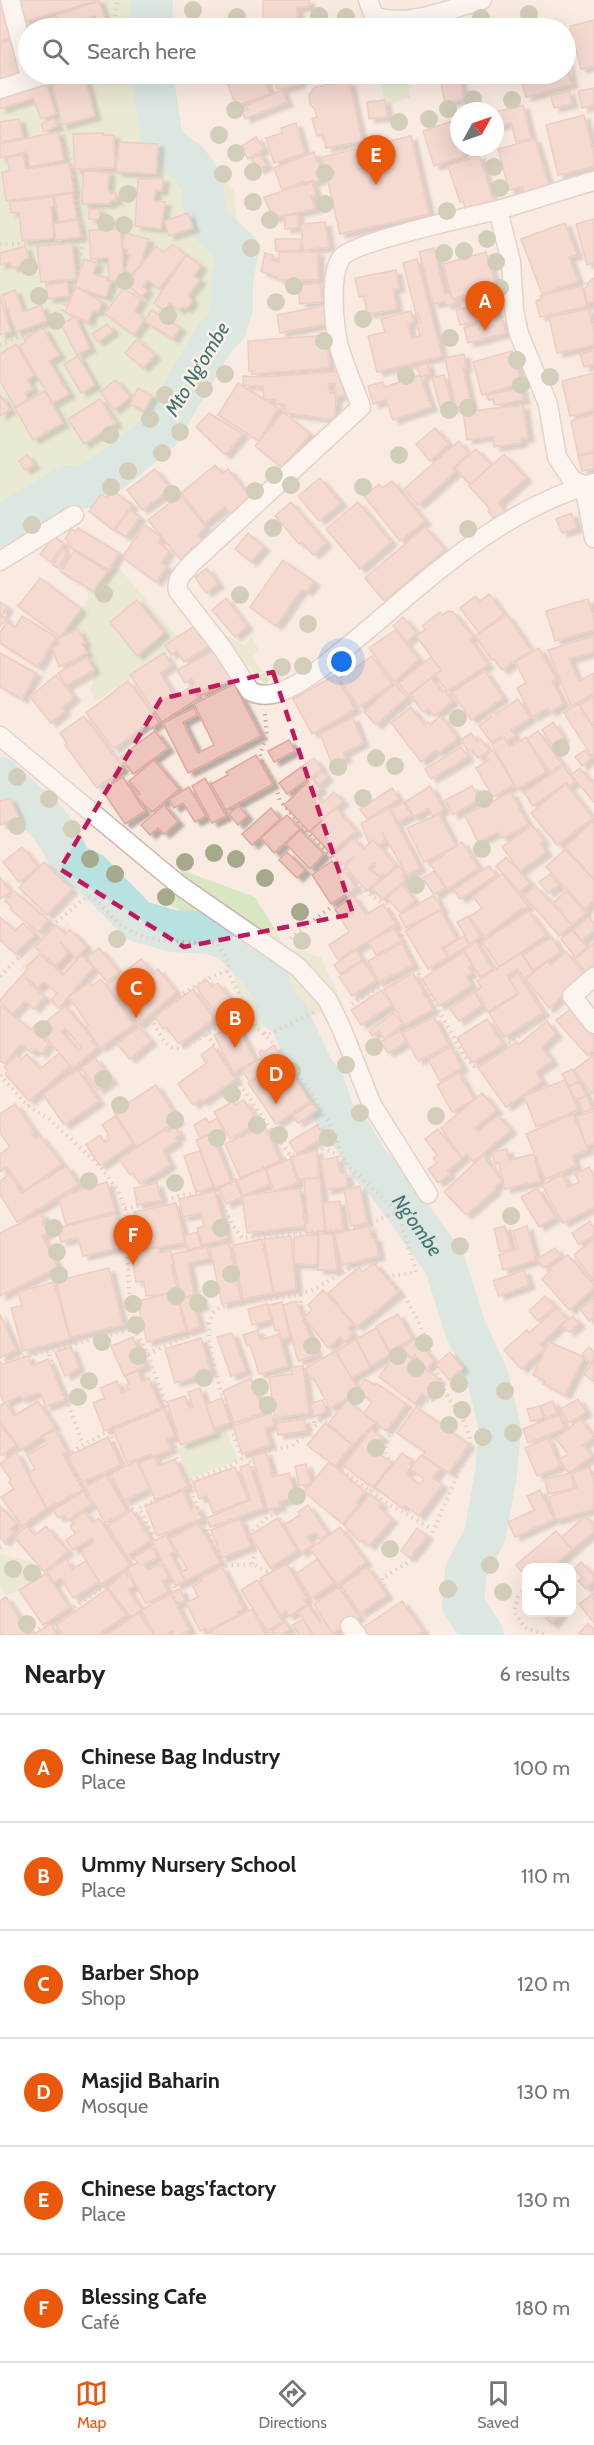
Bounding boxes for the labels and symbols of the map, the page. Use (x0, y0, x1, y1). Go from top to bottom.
north arrow (450, 102, 504, 156)
pin: E (356, 136, 395, 185)
pin: A (466, 282, 504, 331)
water label: Mto Ng'ombe (159, 318, 234, 421)
your location (327, 647, 356, 676)
pin: C (116, 968, 156, 1018)
pin: B (216, 998, 254, 1048)
pin: D (256, 1054, 296, 1104)
water label: Ng'ombe (387, 1190, 448, 1261)
pin: F (114, 1216, 152, 1265)

